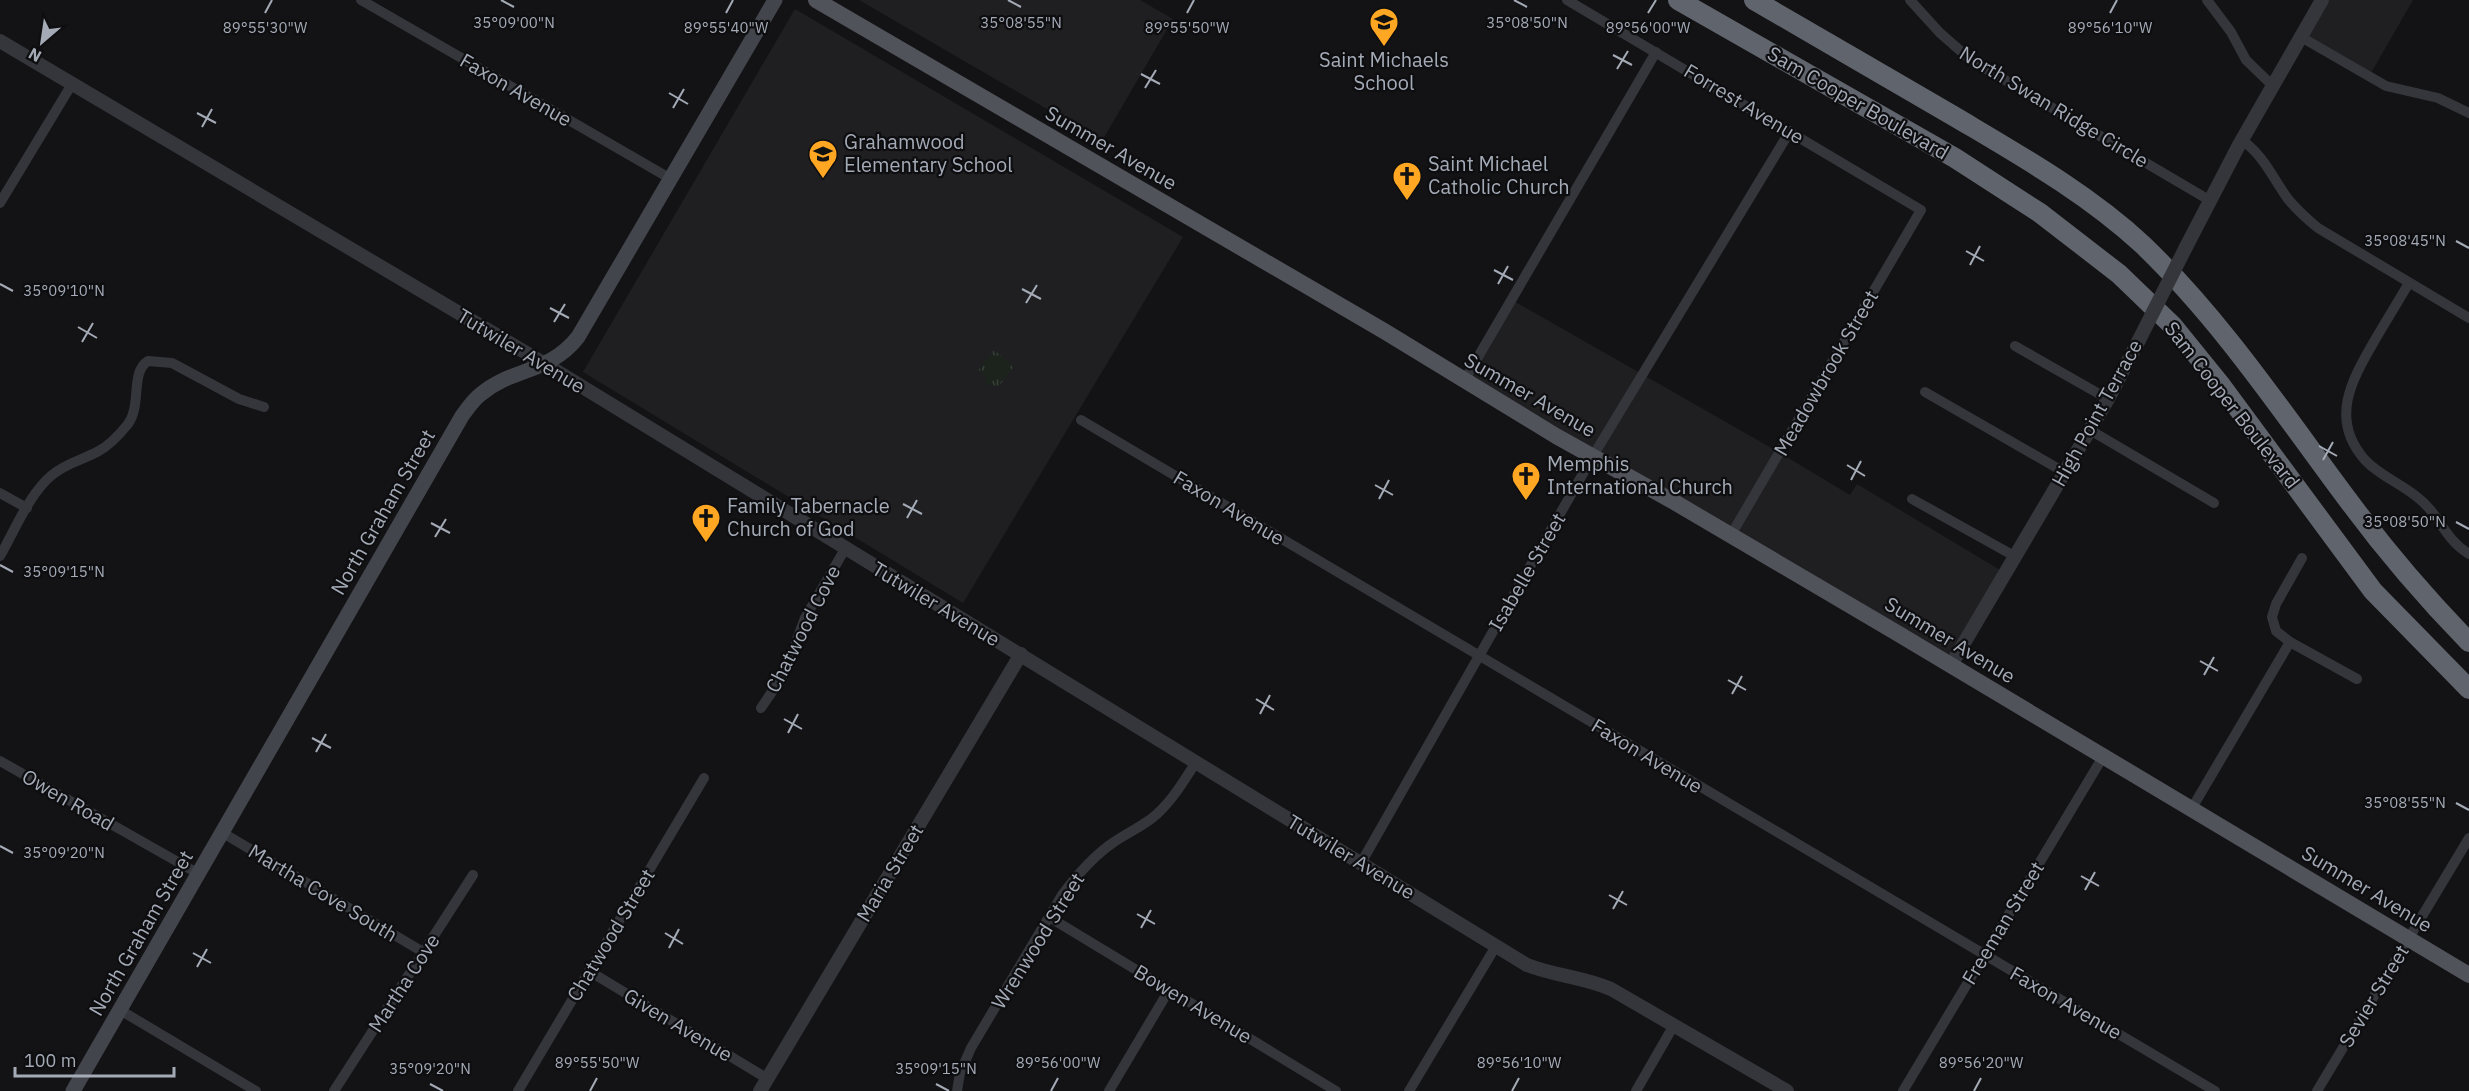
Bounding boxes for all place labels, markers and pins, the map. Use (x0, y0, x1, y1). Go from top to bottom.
school or university icon: Saint Michaels School (1368, 6, 1400, 48)
place label: Saint Michaels School (1319, 46, 1449, 96)
place label: Grahamwood Elementary School (844, 128, 1013, 178)
school or university icon: Grahamwood Elementary School (807, 138, 839, 180)
place label: Saint Michael Catholic Church (1428, 150, 1570, 200)
church icon: Saint Michael Catholic Church (1391, 160, 1423, 202)
place label: Memphis International Church (1547, 450, 1733, 500)
church icon: Memphis International Church (1510, 460, 1542, 502)
place label: Family Tabernacle Church of God (727, 492, 890, 542)
church icon: Family Tabernacle Church of God (690, 502, 722, 544)

